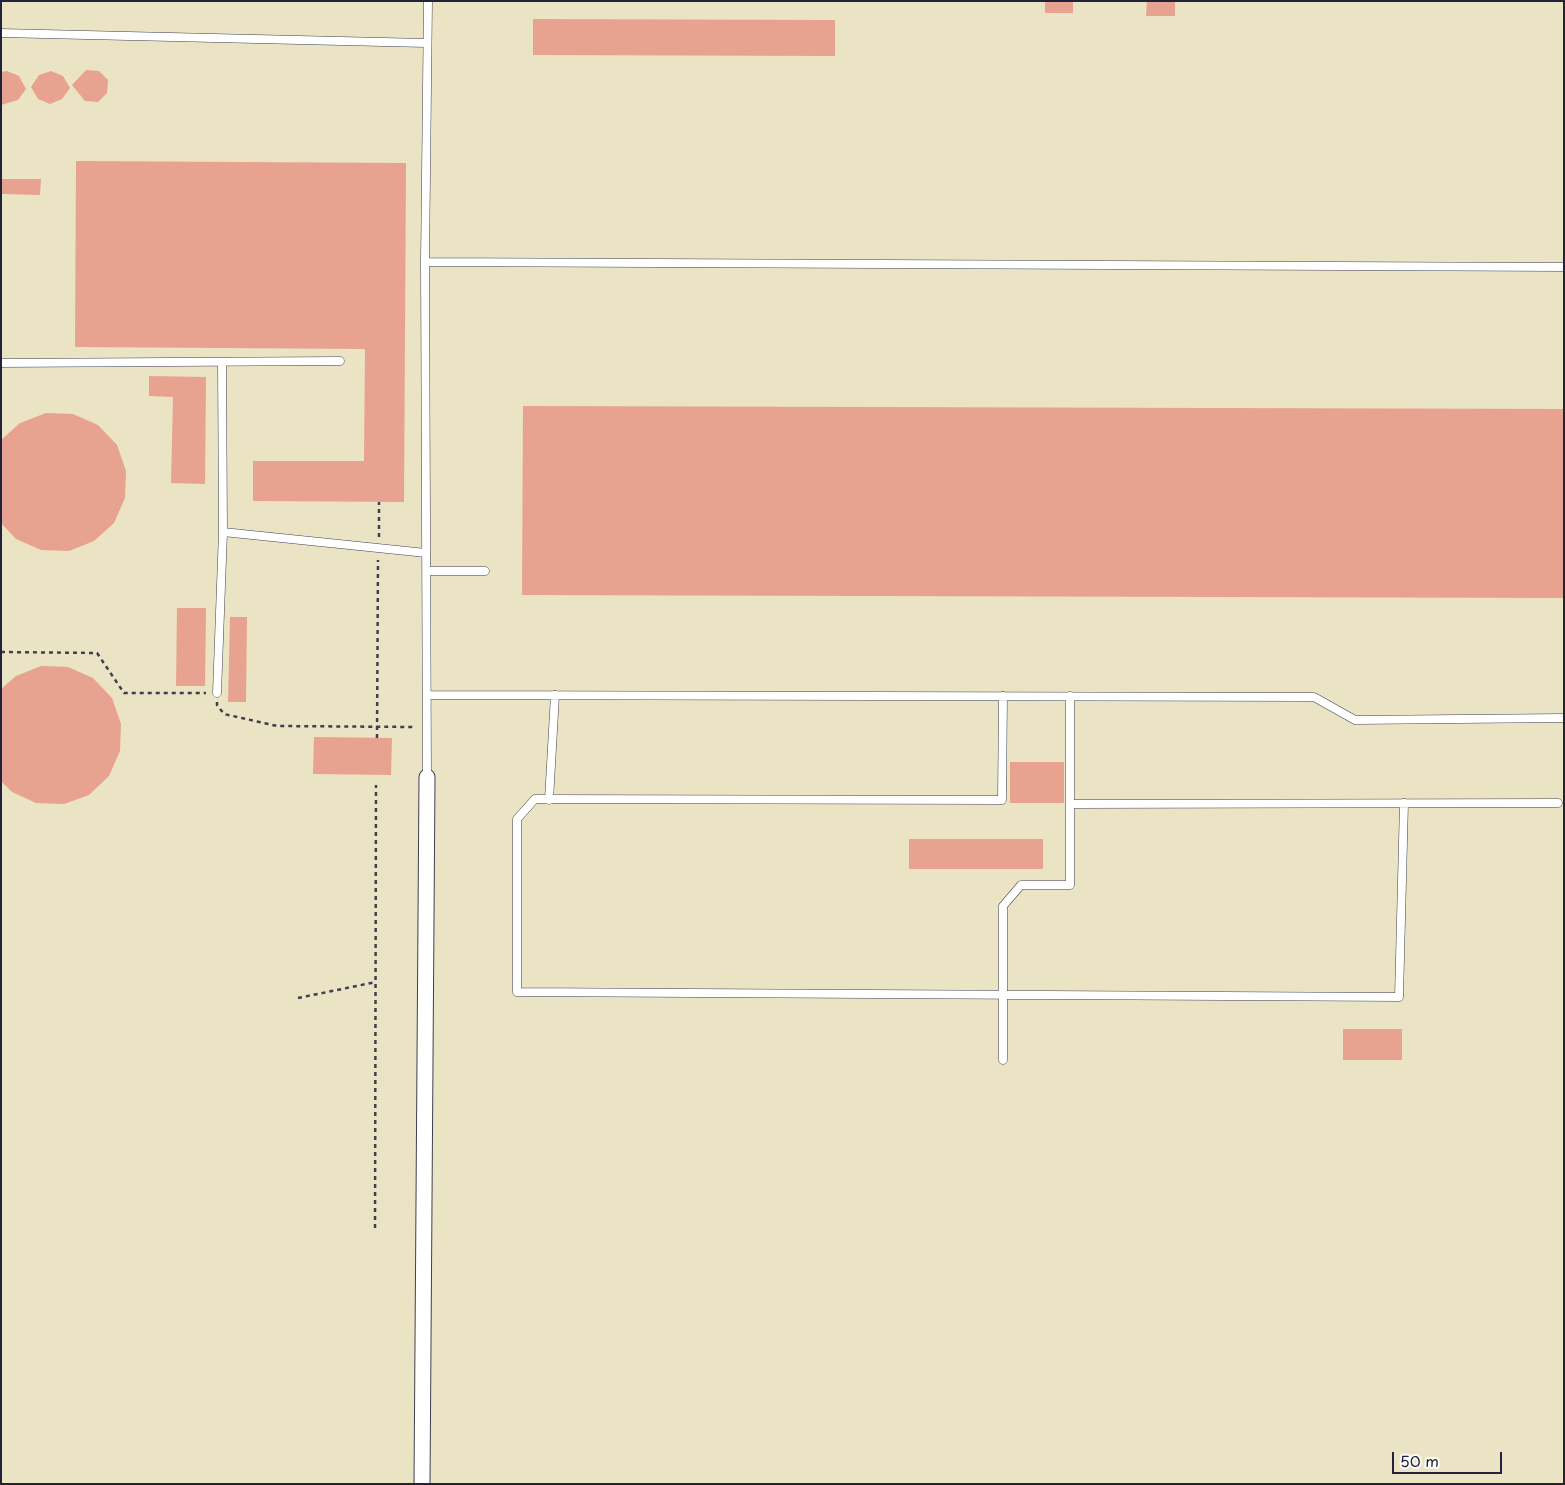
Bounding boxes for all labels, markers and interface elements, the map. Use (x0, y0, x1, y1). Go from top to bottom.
scale bar (1395, 1442, 1505, 1474)
text: 50 m (1400, 1449, 1439, 1472)

